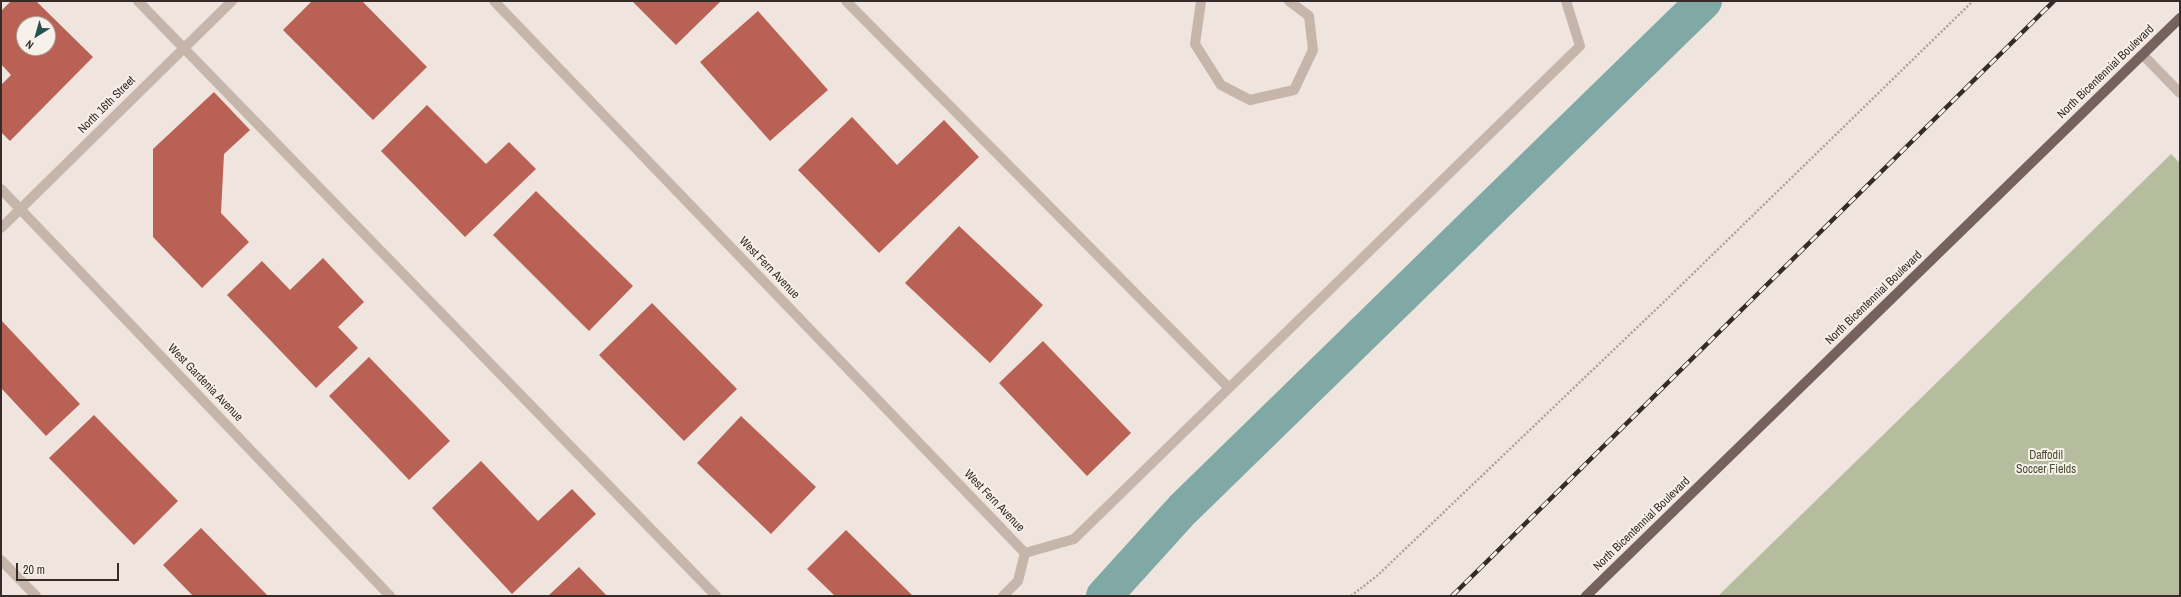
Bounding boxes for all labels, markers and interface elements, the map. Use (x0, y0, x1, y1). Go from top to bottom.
north arrow (16, 16, 56, 56)
street label: North Bicentennial Boulevard (2055, 22, 2157, 122)
text: N (23, 37, 36, 52)
street label: North 16th Street (75, 73, 139, 137)
street label: West Fern Avenue (736, 234, 802, 302)
street label: North Bicentennial Boulevard (1823, 248, 1925, 348)
street label: West Gardenia Avenue (164, 341, 246, 425)
park label: Daffodil Soccer Fields (2016, 449, 2076, 477)
street label: West Fern Avenue (961, 467, 1027, 535)
street label: North Bicentennial Boulevard (1591, 474, 1693, 574)
scale bar (18, 555, 121, 581)
text: 20 m (23, 562, 45, 578)

